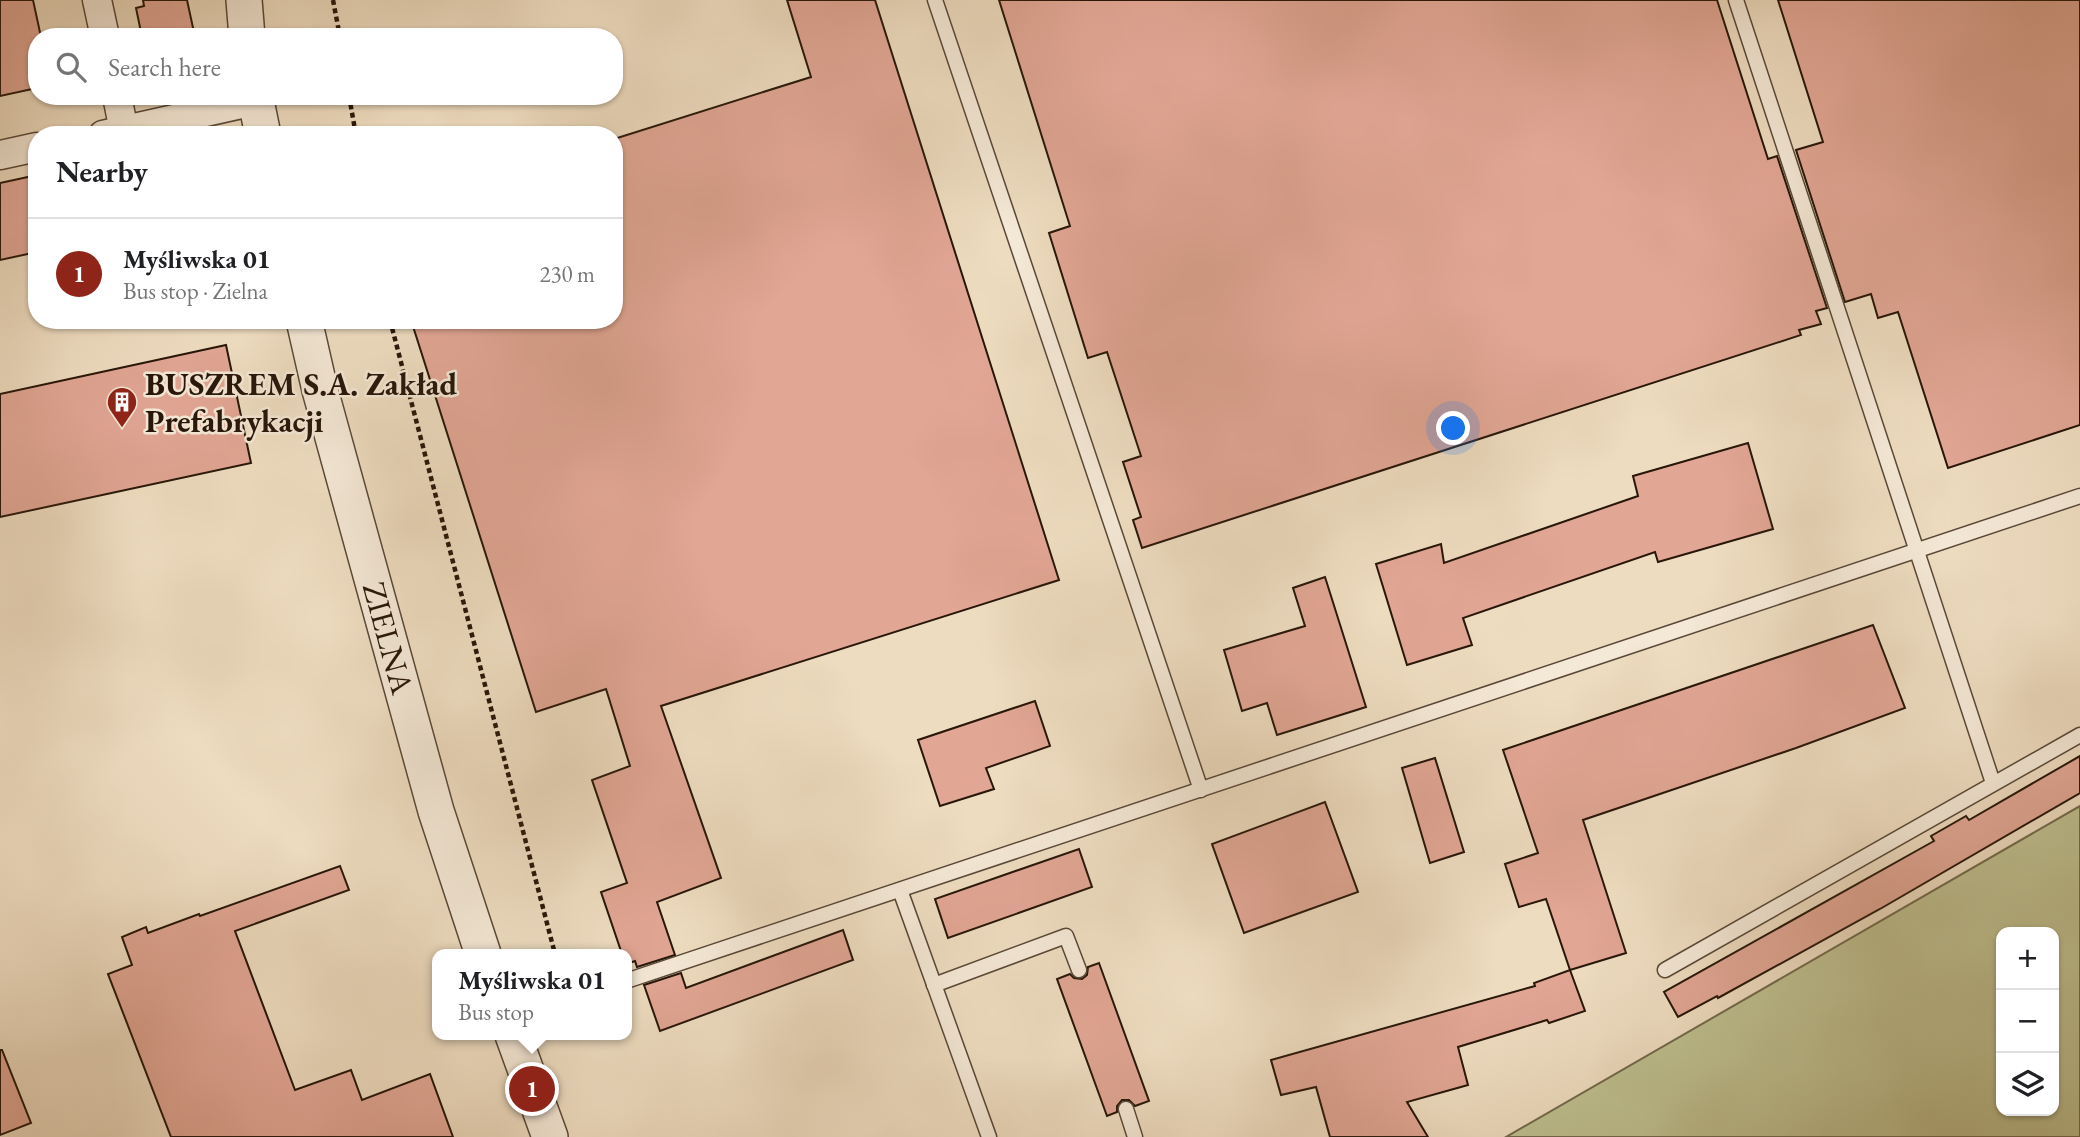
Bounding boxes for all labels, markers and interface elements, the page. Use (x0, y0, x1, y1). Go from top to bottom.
search box (28, 28, 623, 105)
icon: search (52, 48, 90, 86)
text: Search here (108, 50, 221, 84)
text: Nearby (56, 152, 148, 191)
text: Myśliwska 01 (123, 242, 271, 276)
text: 1 (73, 259, 85, 289)
text: 230 m (539, 259, 595, 289)
text: Bus stop · Zielna (123, 276, 268, 306)
place label: BUSZREM S.A. Zakład Prefabrykacji (145, 363, 457, 442)
building icon: BUSZREM S.A. Zakład Prefabrykacji (105, 385, 139, 429)
your location (1436, 411, 1470, 445)
street label: ZIELNA (353, 577, 424, 700)
map controls (1996, 927, 2059, 1116)
button: + (1996, 927, 2059, 990)
popup (432, 949, 632, 1040)
text: Myśliwska 01 (458, 963, 606, 997)
button: − (1996, 990, 2059, 1053)
text: Bus stop (458, 997, 534, 1027)
button: layers (1996, 1053, 2059, 1116)
pin: 1 (509, 1063, 555, 1115)

